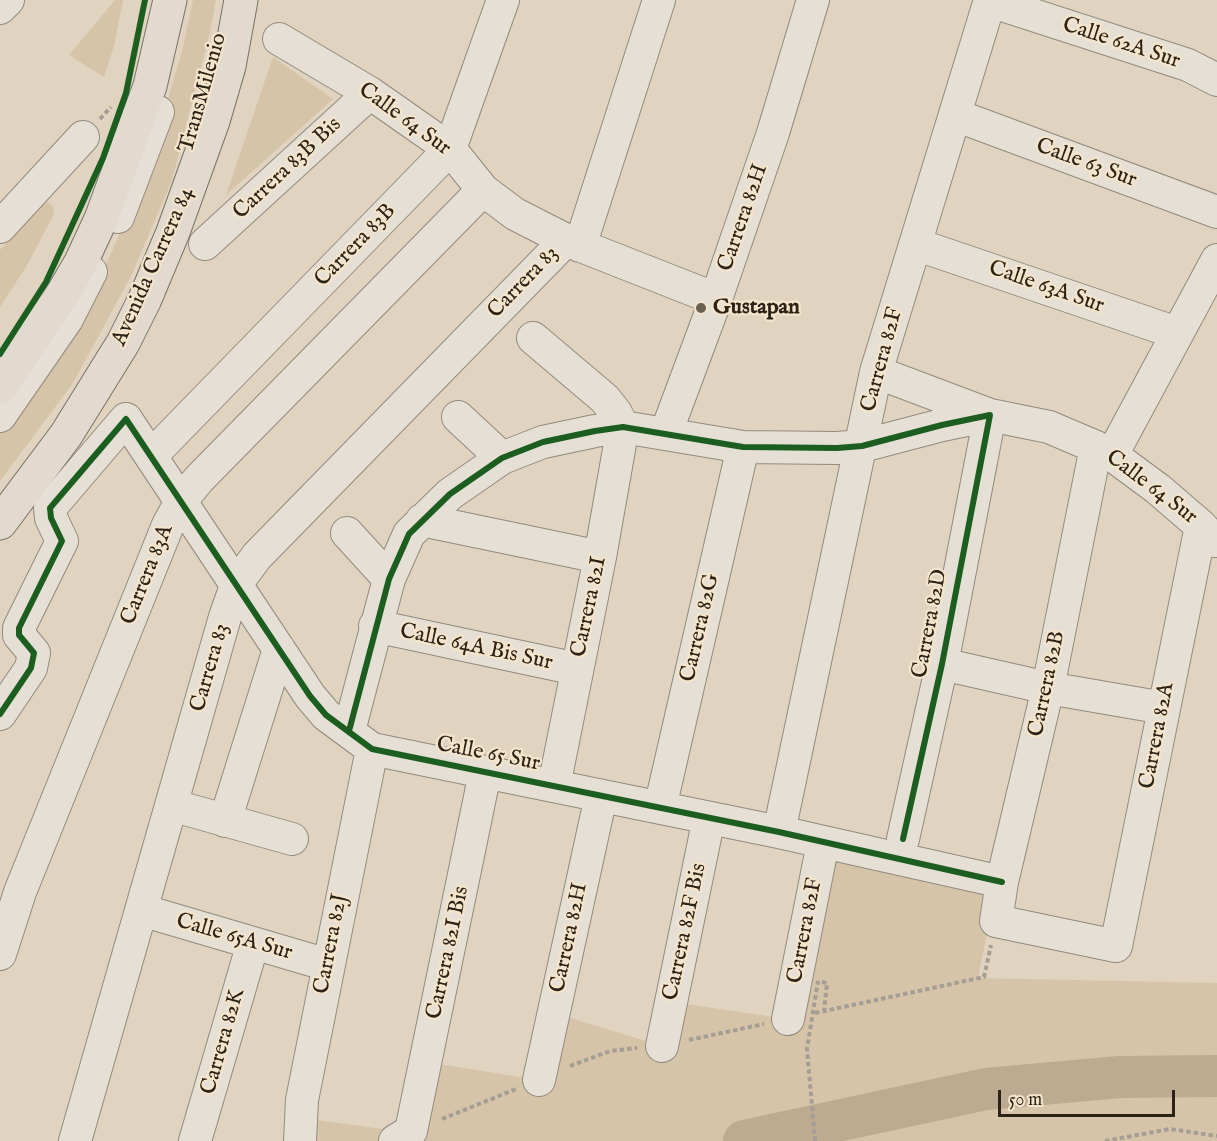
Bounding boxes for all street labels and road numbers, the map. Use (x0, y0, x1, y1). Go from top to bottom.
street label: Calle 62A Sur (1059, 13, 1183, 75)
street label: TransMilenio (174, 30, 234, 156)
street label: Calle 64 Sur (353, 78, 455, 162)
street label: Carrera 83B Bis (228, 112, 348, 226)
street label: Calle 63 Sur (1032, 134, 1140, 194)
street label: Carrera 82H (713, 161, 775, 275)
street label: Avenida Carrera 84 (107, 184, 201, 350)
street label: Carrera 83B (310, 199, 402, 293)
street label: Carrera 83 (483, 241, 565, 325)
street label: Calle 63A Sur (985, 256, 1107, 320)
street label: Carrera 82F (856, 305, 910, 415)
street label: Calle 64 Sur (1100, 445, 1202, 531)
street label: Carrera 83A (116, 521, 180, 629)
street label: Carrera 82I (566, 554, 614, 660)
street label: Carrera 82D (908, 567, 954, 681)
street label: Carrera 82G (676, 571, 726, 685)
street label: Calle 64A Bis Sur (397, 619, 555, 677)
street label: Carrera 83 (186, 621, 236, 715)
street label: Carrera 82B (1024, 629, 1072, 739)
street label: Carrera 82A (1135, 681, 1181, 791)
street label: Calle 65 Sur (434, 732, 542, 778)
street label: Carrera 82F Bis (659, 861, 713, 1003)
street label: Carrera 82F (783, 876, 829, 986)
street label: Carrera 82H (545, 881, 595, 995)
street label: Carrera 82I Bis (422, 884, 476, 1022)
street label: Carrera 82J (309, 892, 355, 996)
street label: Calle 65A Sur (173, 909, 295, 967)
street label: Carrera 82K (196, 986, 252, 1098)

